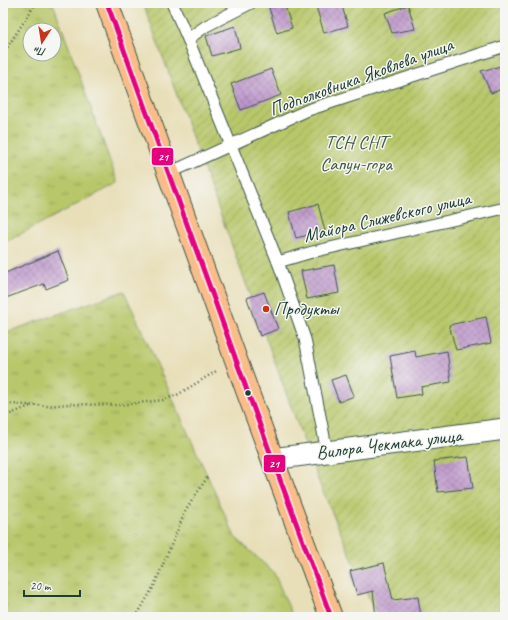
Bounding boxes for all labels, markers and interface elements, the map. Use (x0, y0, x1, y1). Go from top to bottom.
north arrow (22, 22, 62, 62)
street label: Подполковника Яковлева улица (266, 32, 457, 121)
text: Пн (32, 44, 47, 60)
park label: ТСН СНТ Сапун-гора (320, 130, 393, 176)
line badge: 21 (151, 147, 174, 166)
text: 21 (158, 150, 169, 164)
street label: Майора Слижевского улица (301, 186, 475, 248)
place label: Продукты (274, 297, 340, 321)
marker: Продукты (261, 304, 271, 314)
unlabelled marker (243, 388, 253, 398)
street label: Вилора Чекмака улица (315, 423, 465, 465)
line badge: 21 (263, 454, 286, 473)
text: 21 (269, 457, 280, 471)
scale bar (24, 572, 80, 598)
text: 20 m (30, 578, 52, 594)

